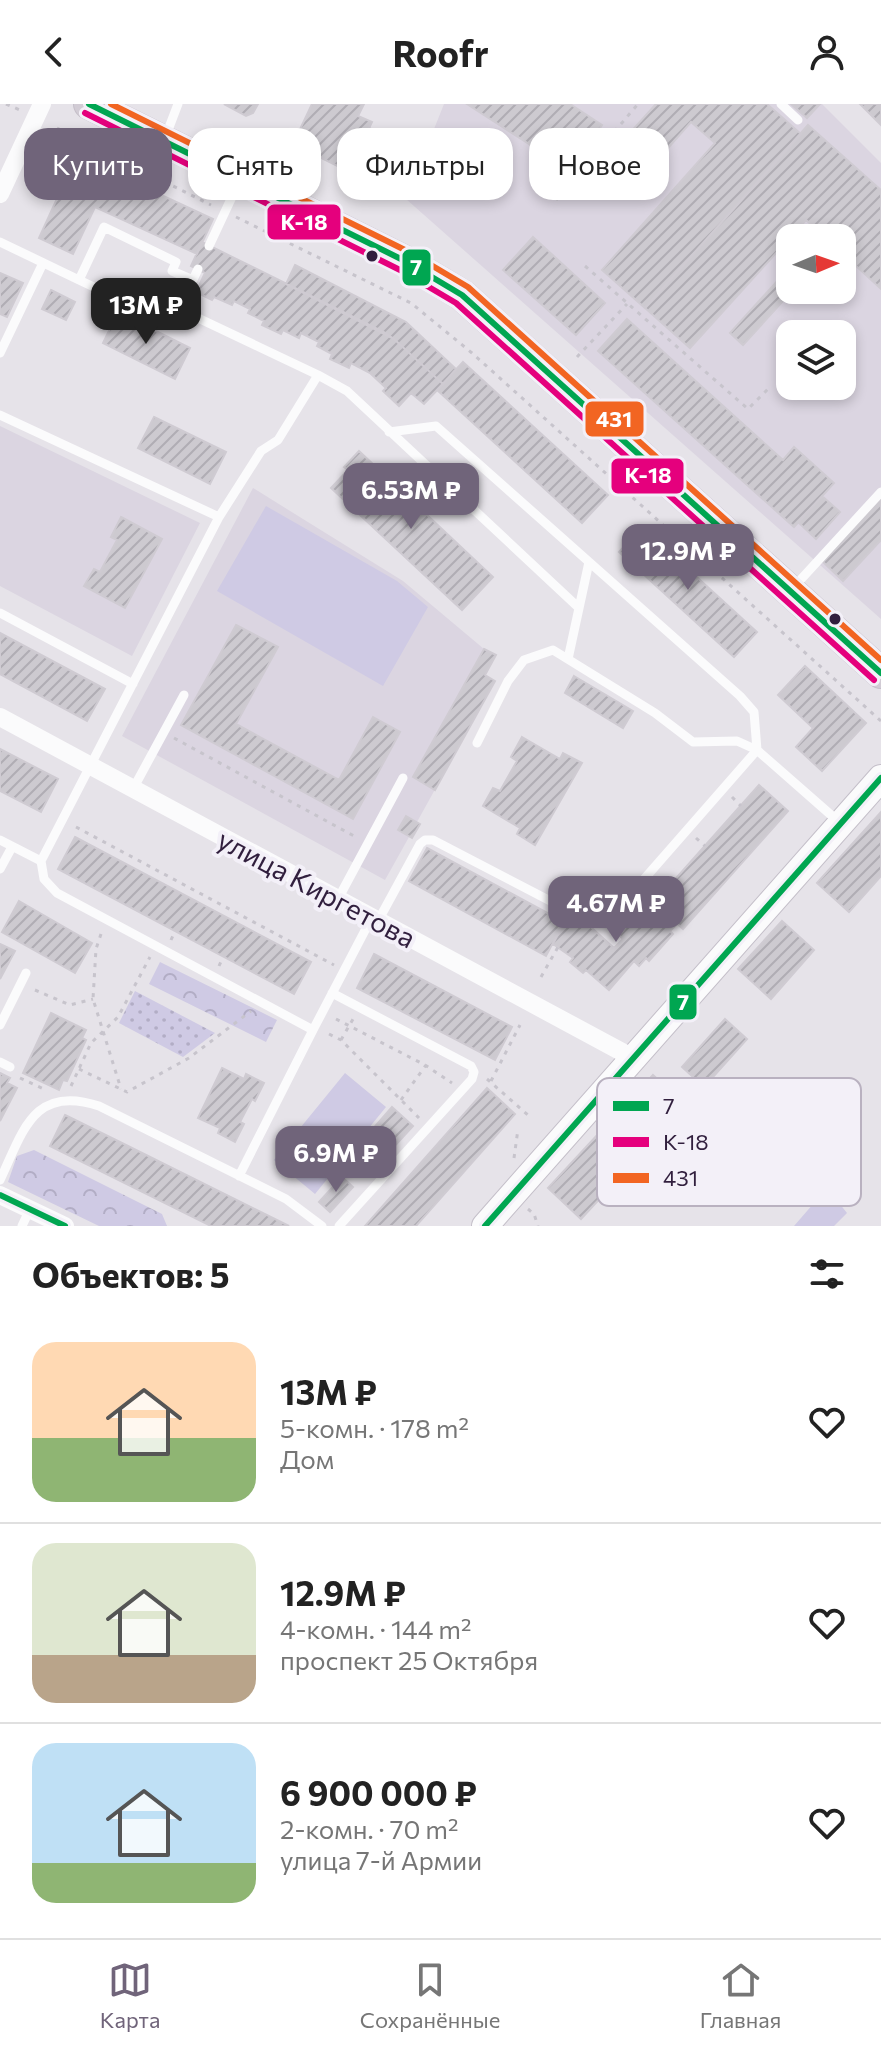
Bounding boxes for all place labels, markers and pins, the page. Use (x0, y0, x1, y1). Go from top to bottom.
unlabelled marker (364, 248, 380, 264)
pin: 13M ₽ (90, 278, 202, 346)
pin: 6.53M ₽ (337, 463, 485, 531)
pin: 12.9M ₽ (614, 524, 762, 592)
unlabelled marker (827, 611, 843, 627)
pin: 4.67M ₽ (542, 876, 690, 944)
pin: 6.9M ₽ (271, 1126, 401, 1194)

